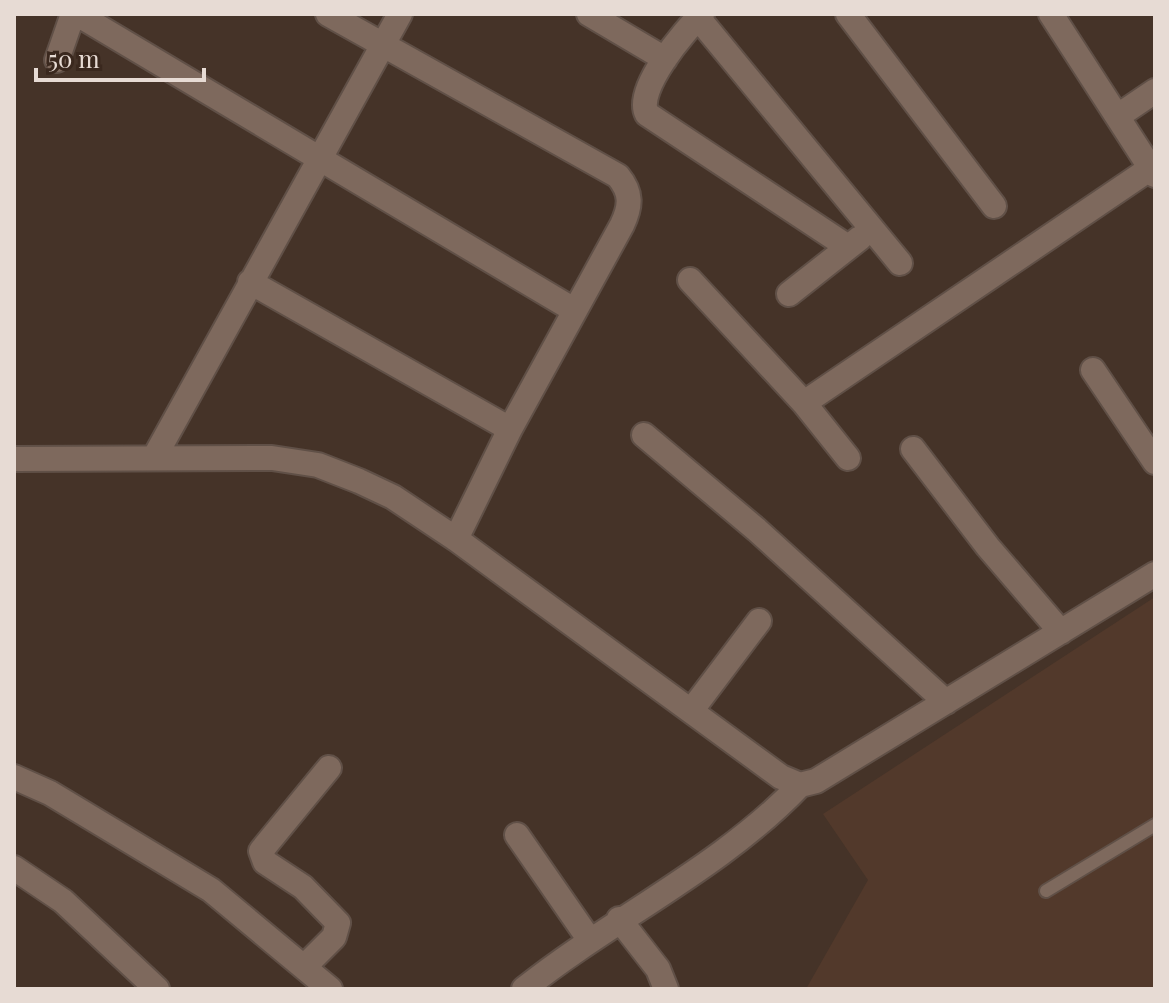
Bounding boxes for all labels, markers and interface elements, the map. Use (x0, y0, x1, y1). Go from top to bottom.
scale bar (36, 32, 204, 82)
text: 50 m (48, 42, 100, 74)

